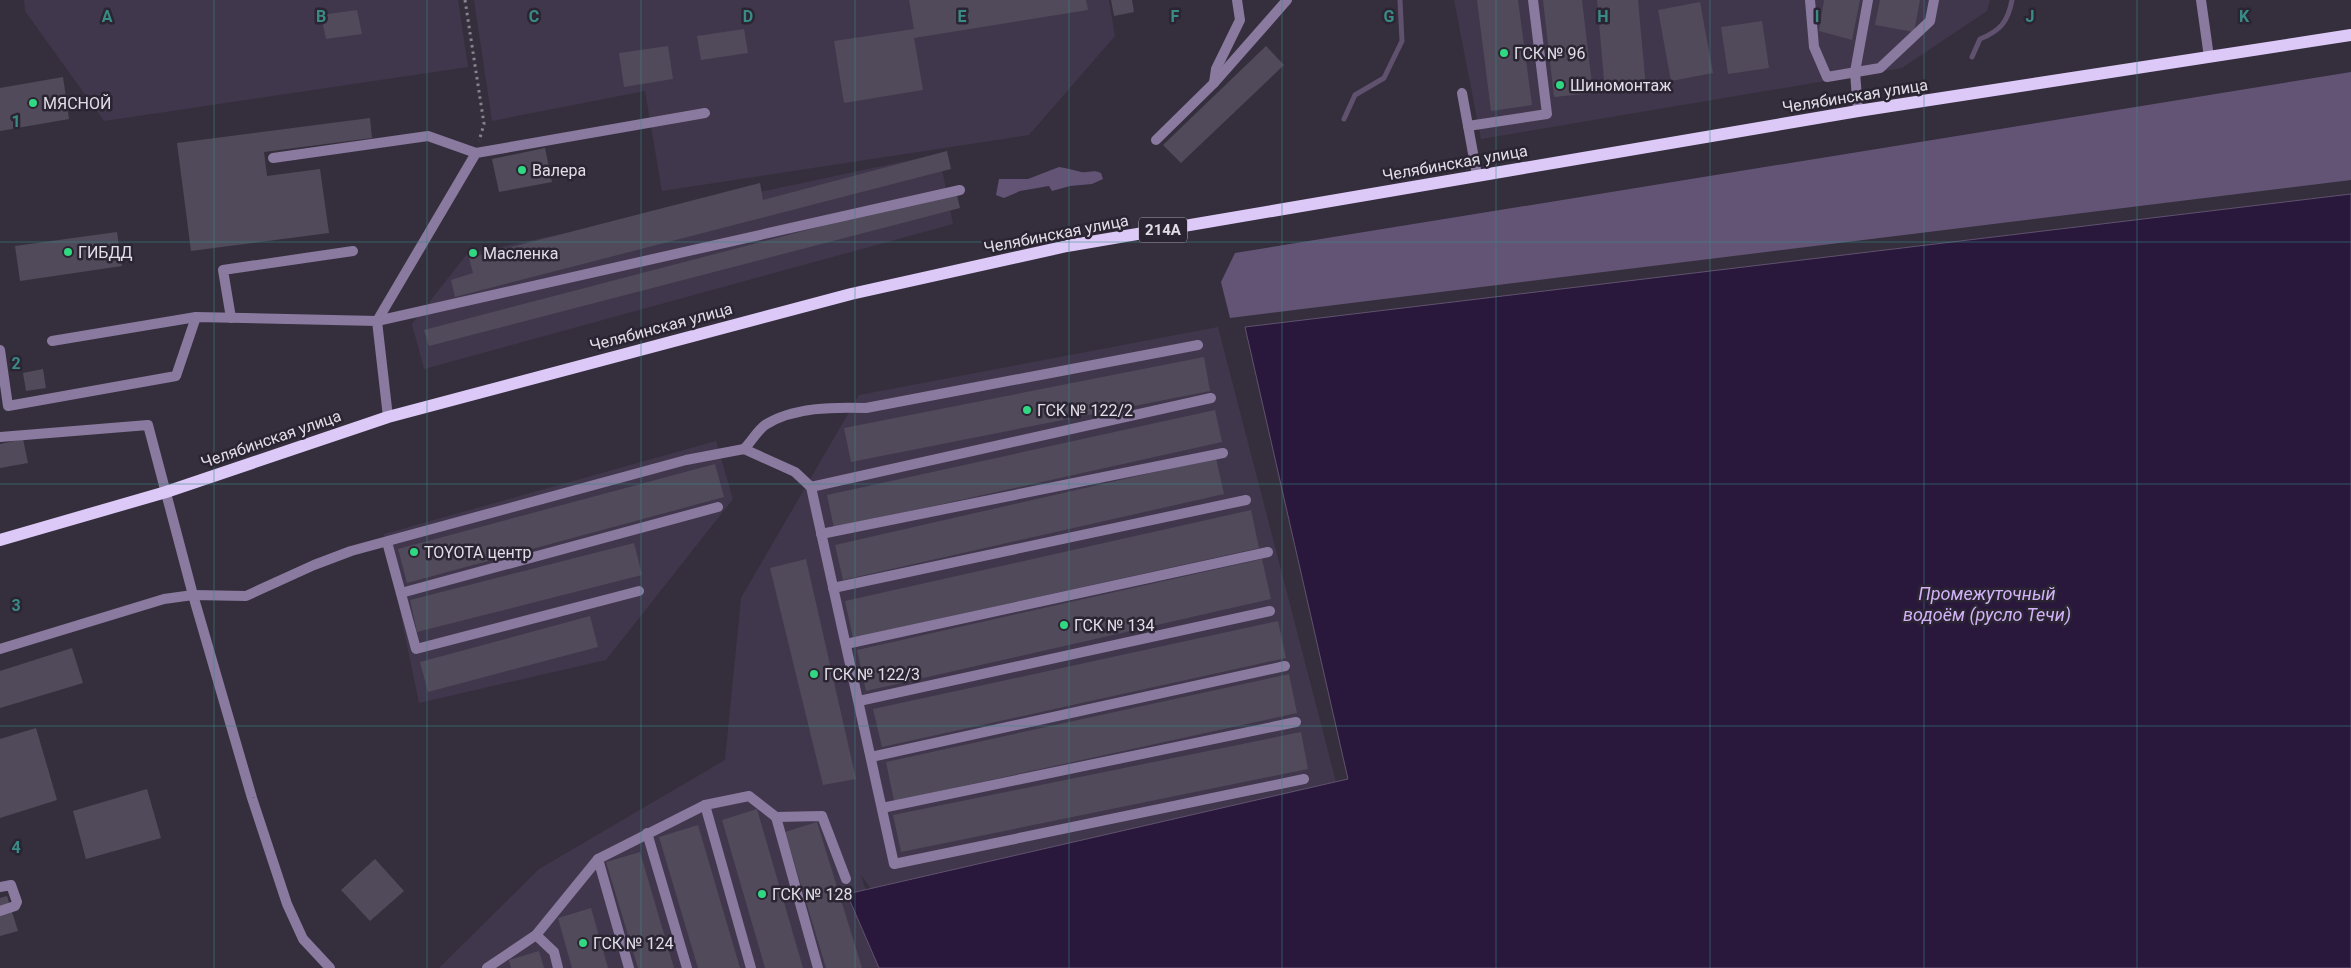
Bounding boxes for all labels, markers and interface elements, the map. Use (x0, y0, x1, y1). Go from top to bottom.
text: A (102, 7, 113, 26)
text: B (316, 7, 326, 26)
text: C (529, 7, 539, 26)
text: D (743, 7, 753, 26)
text: E (958, 7, 967, 26)
text: F (1171, 7, 1180, 26)
text: G (1384, 7, 1395, 26)
text: H (1597, 7, 1609, 26)
text: I (1815, 7, 1819, 26)
text: J (2026, 7, 2034, 26)
text: K (2239, 7, 2250, 26)
place label: ГСК № 96 (1514, 44, 1585, 63)
marker: ГСК № 96 (1498, 47, 1510, 59)
street label: Челябинская улица (1781, 75, 1929, 117)
place label: Шиномонтаж (1570, 76, 1672, 95)
marker: Шиномонтаж (1554, 79, 1566, 91)
place label: МЯСНОЙ (43, 94, 111, 113)
marker: МЯСНОЙ (27, 97, 39, 109)
text: 1 (11, 112, 21, 131)
street label: Челябинская улица (1381, 141, 1529, 185)
place label: Валера (532, 161, 586, 180)
marker: Валера (516, 164, 528, 176)
street label: Челябинская улица (982, 211, 1130, 257)
road number: 214А (1139, 218, 1187, 242)
place label: ГИБДД (78, 243, 133, 262)
place label: Масленка (483, 244, 558, 263)
marker: ГИБДД (62, 246, 74, 258)
marker: Масленка (467, 247, 479, 259)
street label: Челябинская улица (588, 299, 734, 355)
text: 2 (11, 354, 21, 373)
place label: ГСК № 122/2 (1037, 401, 1133, 420)
marker: ГСК № 122/2 (1021, 404, 1033, 416)
street label: Челябинская улица (198, 406, 344, 472)
place label: TOYOTA центр (424, 543, 531, 562)
marker: TOYOTA центр (408, 546, 420, 558)
water label: Промежуточный водоём (русло Течи) (1903, 583, 2071, 626)
text: 3 (11, 596, 21, 615)
place label: ГСК № 134 (1074, 616, 1154, 635)
marker: ГСК № 134 (1058, 619, 1070, 631)
place label: ГСК № 122/3 (824, 665, 920, 684)
marker: ГСК № 122/3 (808, 668, 820, 680)
text: 4 (11, 838, 21, 857)
place label: ГСК № 128 (772, 885, 852, 904)
marker: ГСК № 128 (756, 888, 768, 900)
place label: ГСК № 124 (593, 934, 673, 953)
marker: ГСК № 124 (577, 937, 589, 949)

